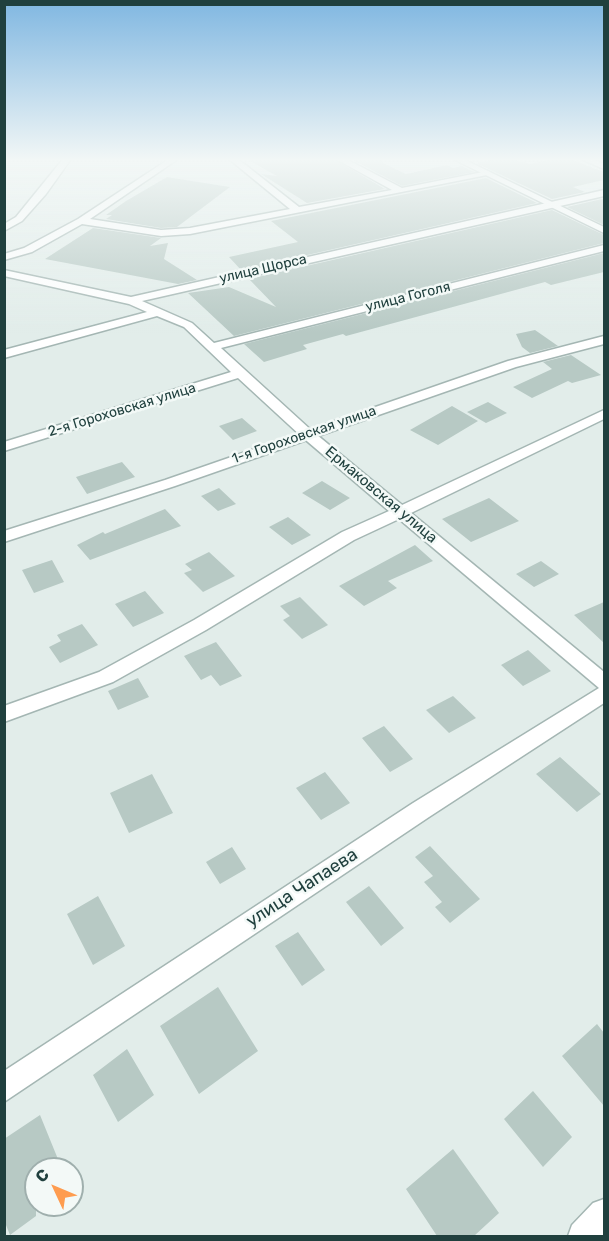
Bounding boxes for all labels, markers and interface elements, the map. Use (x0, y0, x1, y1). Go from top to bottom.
street label: улица Щорса (218, 251, 308, 287)
street label: улица Гоголя (364, 278, 452, 316)
street label: 2-я Гороховская улица (46, 380, 198, 440)
street label: 1-я Гороховская улица (230, 402, 378, 468)
street label: Ермаковская улица (321, 443, 441, 547)
street label: улица Чапаева (242, 844, 362, 932)
north arrow (24, 1157, 84, 1217)
text: С (31, 1165, 53, 1186)

